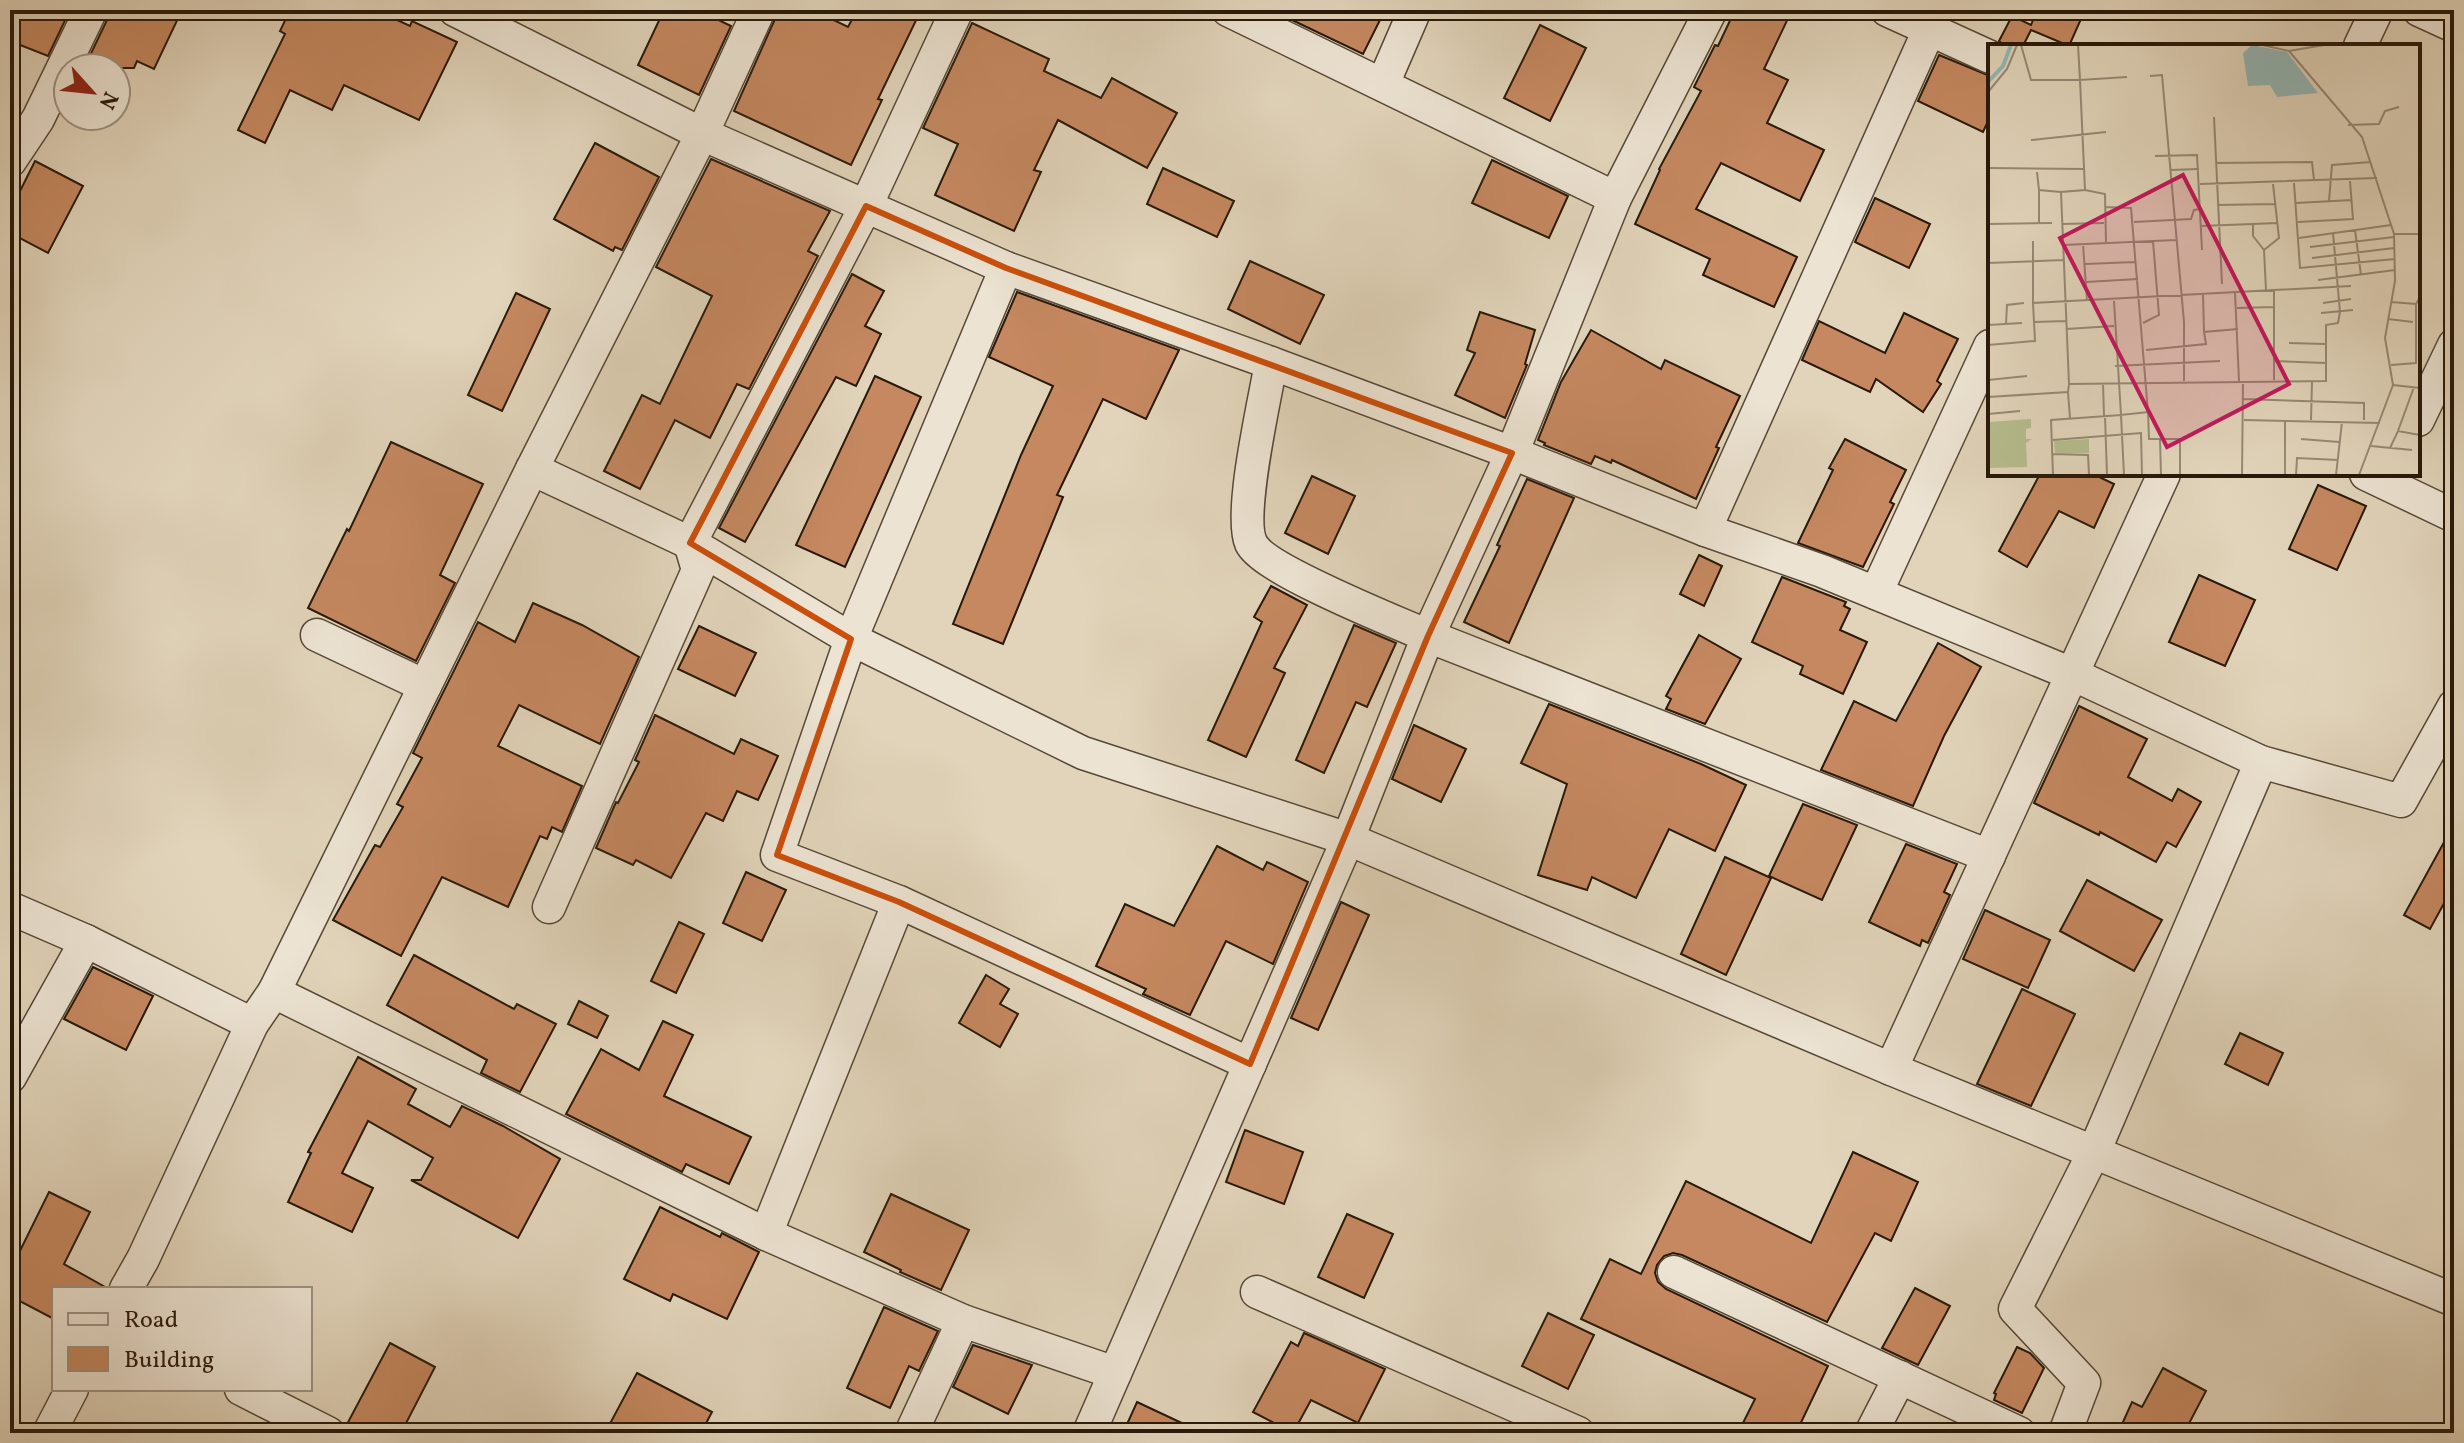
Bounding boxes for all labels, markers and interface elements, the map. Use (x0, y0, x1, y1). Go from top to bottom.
inset map (1988, 44, 2420, 476)
north arrow (52, 52, 132, 132)
text: N (90, 86, 125, 114)
legend (52, 1287, 312, 1391)
text: Road (124, 1304, 178, 1338)
text: Building (124, 1344, 214, 1378)

